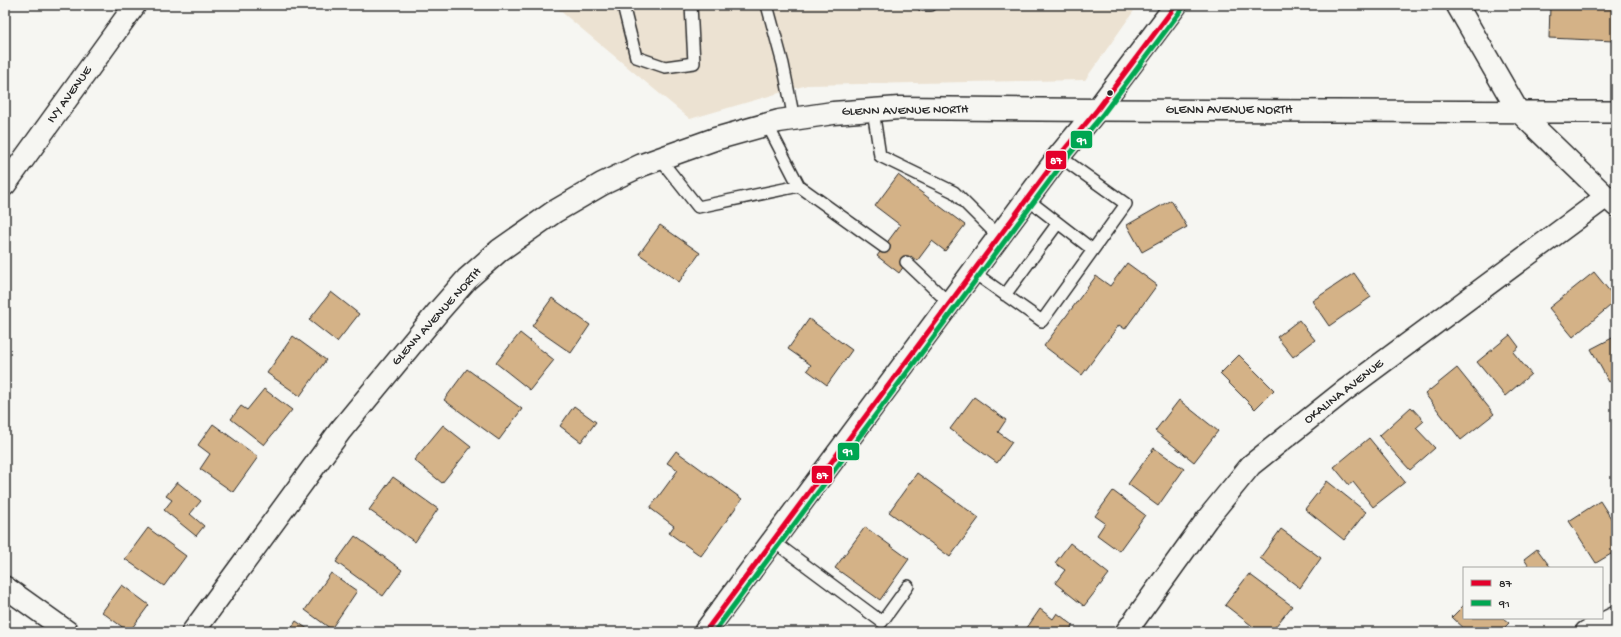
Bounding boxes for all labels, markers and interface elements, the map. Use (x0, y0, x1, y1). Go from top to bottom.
street label: IVY AVENUE (44, 63, 96, 126)
unlabelled marker (1105, 88, 1115, 98)
street label: GLENN AVENUE NORTH (841, 102, 969, 120)
street label: GLENN AVENUE NORTH (1166, 103, 1293, 118)
line badge: 91 (1070, 130, 1093, 149)
text: 91 (1076, 136, 1087, 148)
line badge: 87 (1045, 150, 1067, 170)
text: 87 (1050, 156, 1063, 168)
street label: GLENN AVENUE NORTH (389, 264, 485, 369)
street label: OKALINA AVENUE (1301, 356, 1387, 428)
line badge: 91 (837, 442, 860, 461)
text: 91 (842, 447, 853, 459)
line badge: 87 (811, 465, 833, 484)
text: 87 (816, 471, 829, 483)
legend (1463, 567, 1603, 619)
text: 87 (1499, 578, 1513, 592)
text: 91 (1498, 598, 1510, 612)

